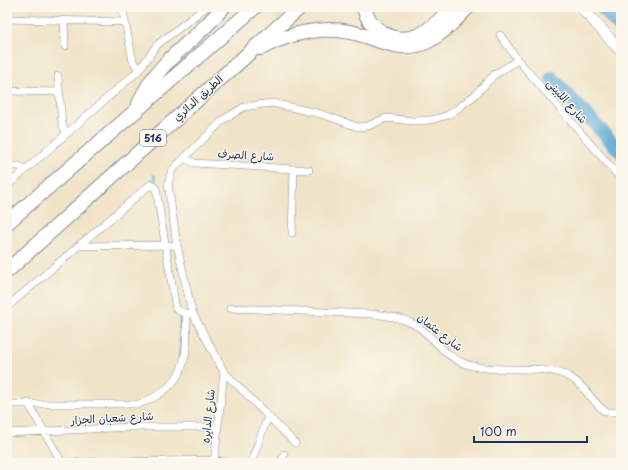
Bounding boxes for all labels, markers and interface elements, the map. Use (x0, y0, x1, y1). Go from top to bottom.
street label: الطريق الدائري (169, 71, 227, 125)
street label: شارع اللبينى (542, 75, 592, 127)
road number: 516 (140, 130, 166, 146)
street label: شارع الصرف (217, 145, 275, 165)
street label: شارع عثمان (413, 308, 467, 356)
street label: شارع الدايره (196, 388, 220, 444)
street label: شارع شعبان الجزار (69, 407, 154, 429)
scale bar (474, 418, 587, 444)
text: 100 m (480, 422, 517, 440)

